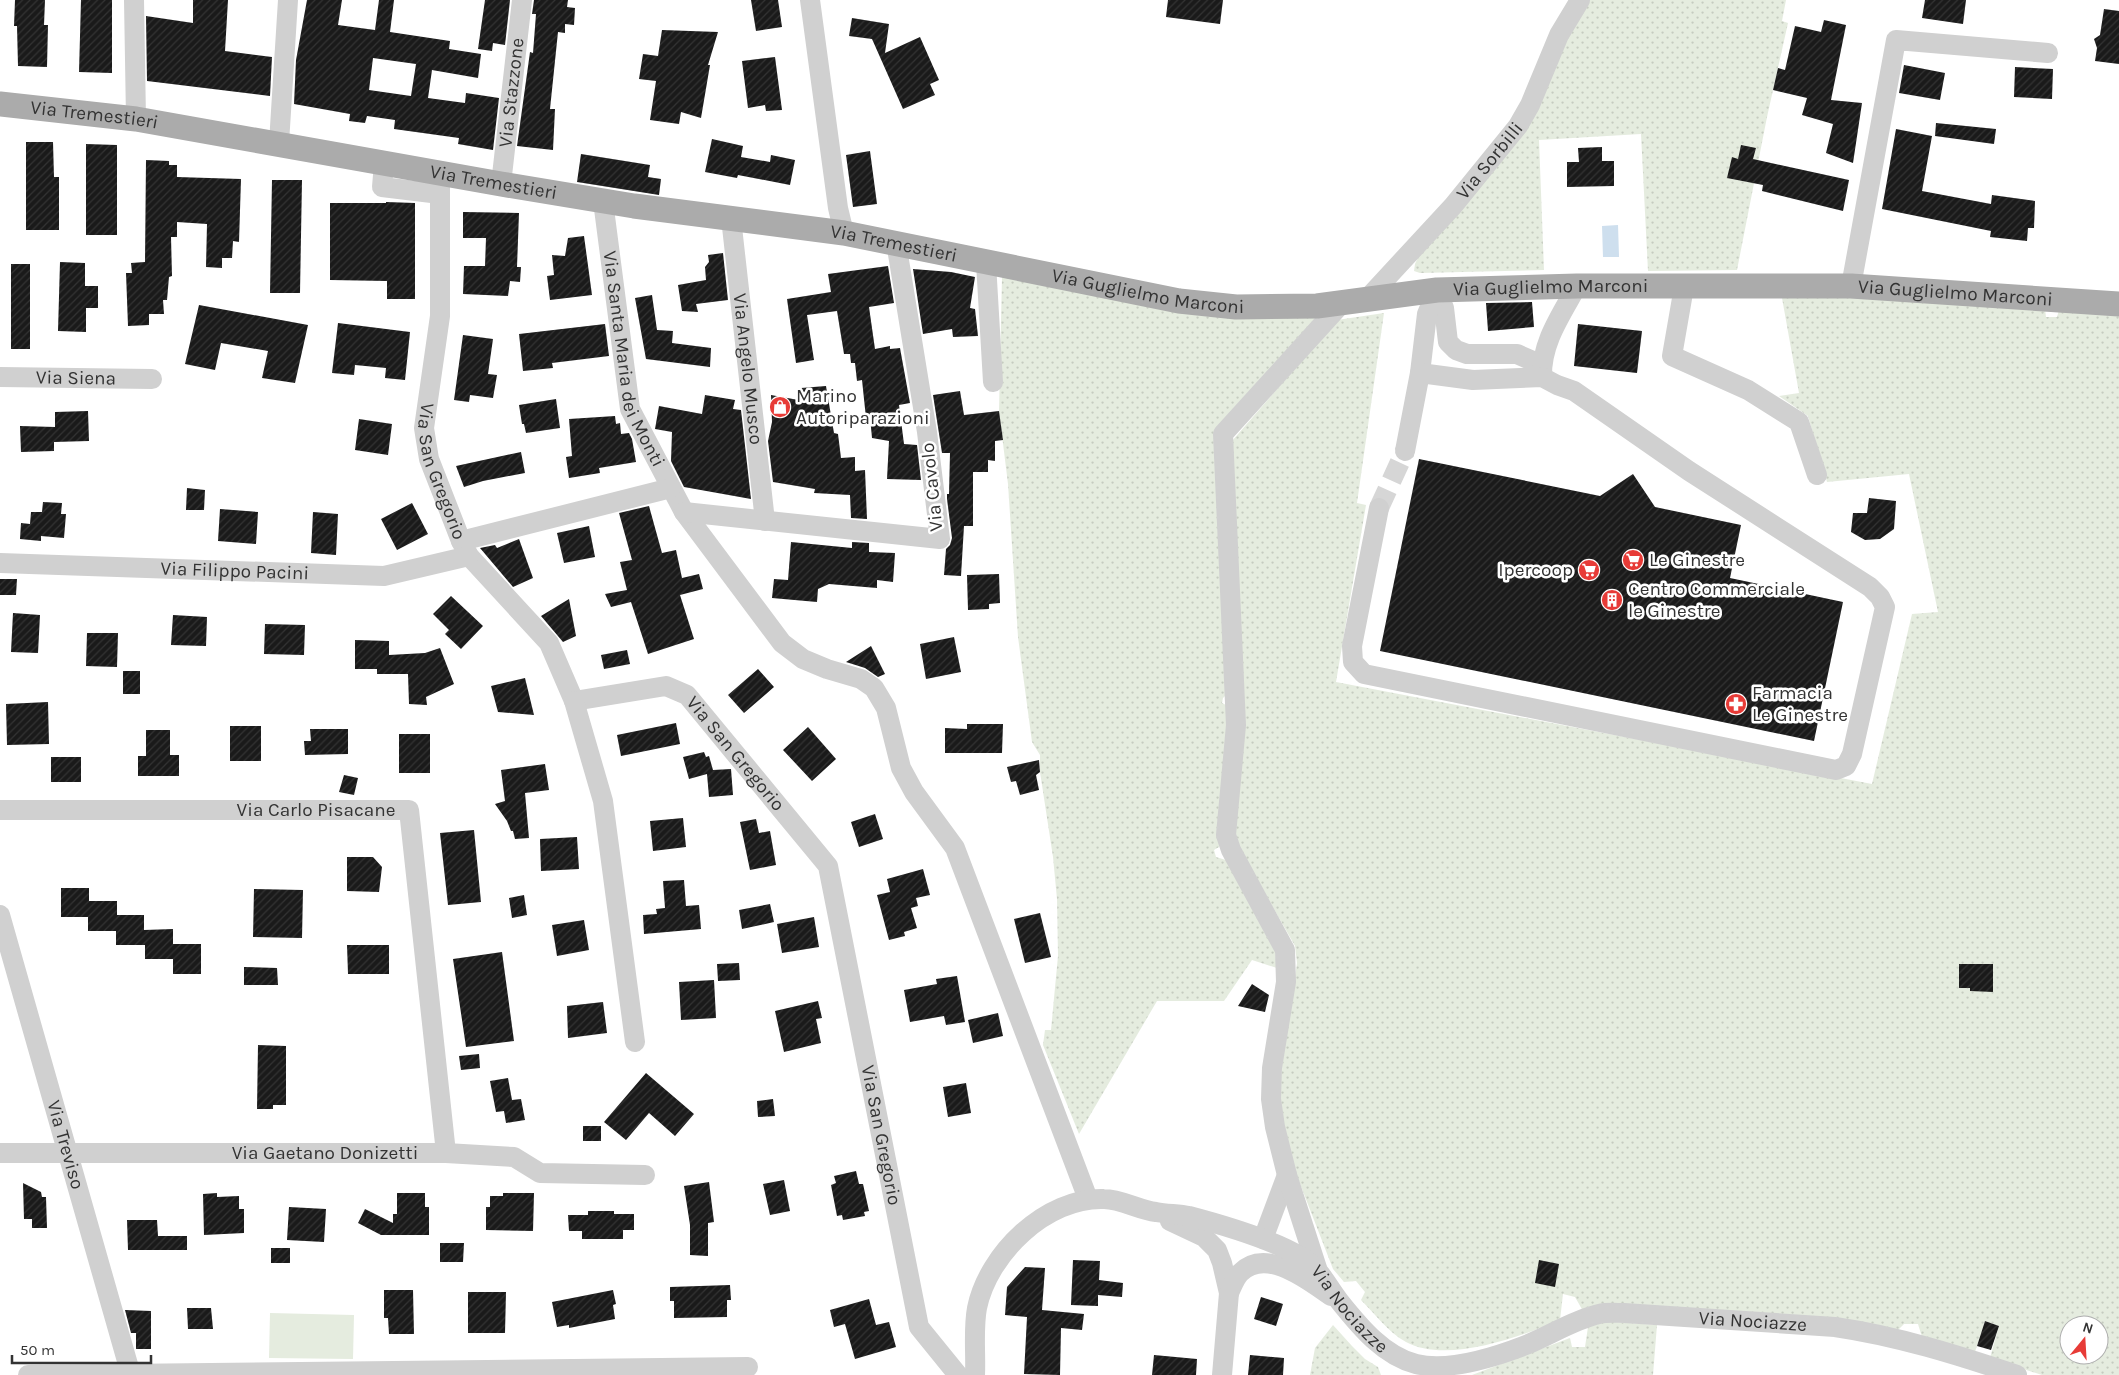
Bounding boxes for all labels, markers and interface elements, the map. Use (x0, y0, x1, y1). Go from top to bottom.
street label: Via Stazzone (494, 37, 529, 149)
street label: Via Tremestieri (29, 96, 160, 134)
street label: Via Sorbilli (1452, 118, 1528, 204)
street label: Via Tremestieri (428, 161, 559, 204)
street label: Via Tremestieri (829, 220, 959, 267)
street label: Via Santa Maria dei Monti (599, 250, 669, 471)
street label: Via Guglielmo Marconi (1050, 264, 1245, 318)
street label: Via Guglielmo Marconi (1453, 275, 1648, 301)
street label: Via Guglielmo Marconi (1857, 275, 2054, 311)
street label: Via Angelo Musco (729, 292, 767, 446)
street label: Via Siena (36, 366, 116, 390)
place label: Marino Autoriparazioni (796, 385, 930, 429)
shop icon: Marino Autoriparazioni (768, 395, 792, 419)
street label: Via San Gregorio (413, 401, 470, 543)
street label: Via Cavolo (916, 442, 948, 532)
supermarket icon: Le Ginestre (1621, 548, 1645, 572)
place label: Le Ginestre (1649, 549, 1745, 571)
street label: Via Filippo Pacini (160, 557, 310, 584)
supermarket icon: Ipercoop (1577, 558, 1601, 582)
place label: Ipercoop (1498, 559, 1573, 581)
place label: Centro Commerciale le Ginestre (1628, 578, 1805, 622)
building icon: Centro Commerciale le Ginestre (1600, 588, 1624, 612)
place label: Farmacia Le Ginestre (1752, 682, 1848, 726)
street label: Via San Gregorio (682, 692, 789, 816)
pharmacy icon: Farmacia Le Ginestre (1724, 692, 1748, 716)
street label: Via Carlo Pisacane (237, 799, 395, 821)
street label: Via San Gregorio (857, 1063, 906, 1207)
street label: Via Treviso (42, 1098, 89, 1192)
street label: Via Gaetano Donizetti (232, 1142, 418, 1164)
street label: Via Nociazze (1306, 1260, 1392, 1358)
street label: Via Nociazze (1698, 1307, 1808, 1336)
north arrow (2059, 1315, 2109, 1365)
text: N (2080, 1318, 2095, 1338)
scale bar (12, 1332, 151, 1364)
text: 50 m (20, 1341, 55, 1359)

